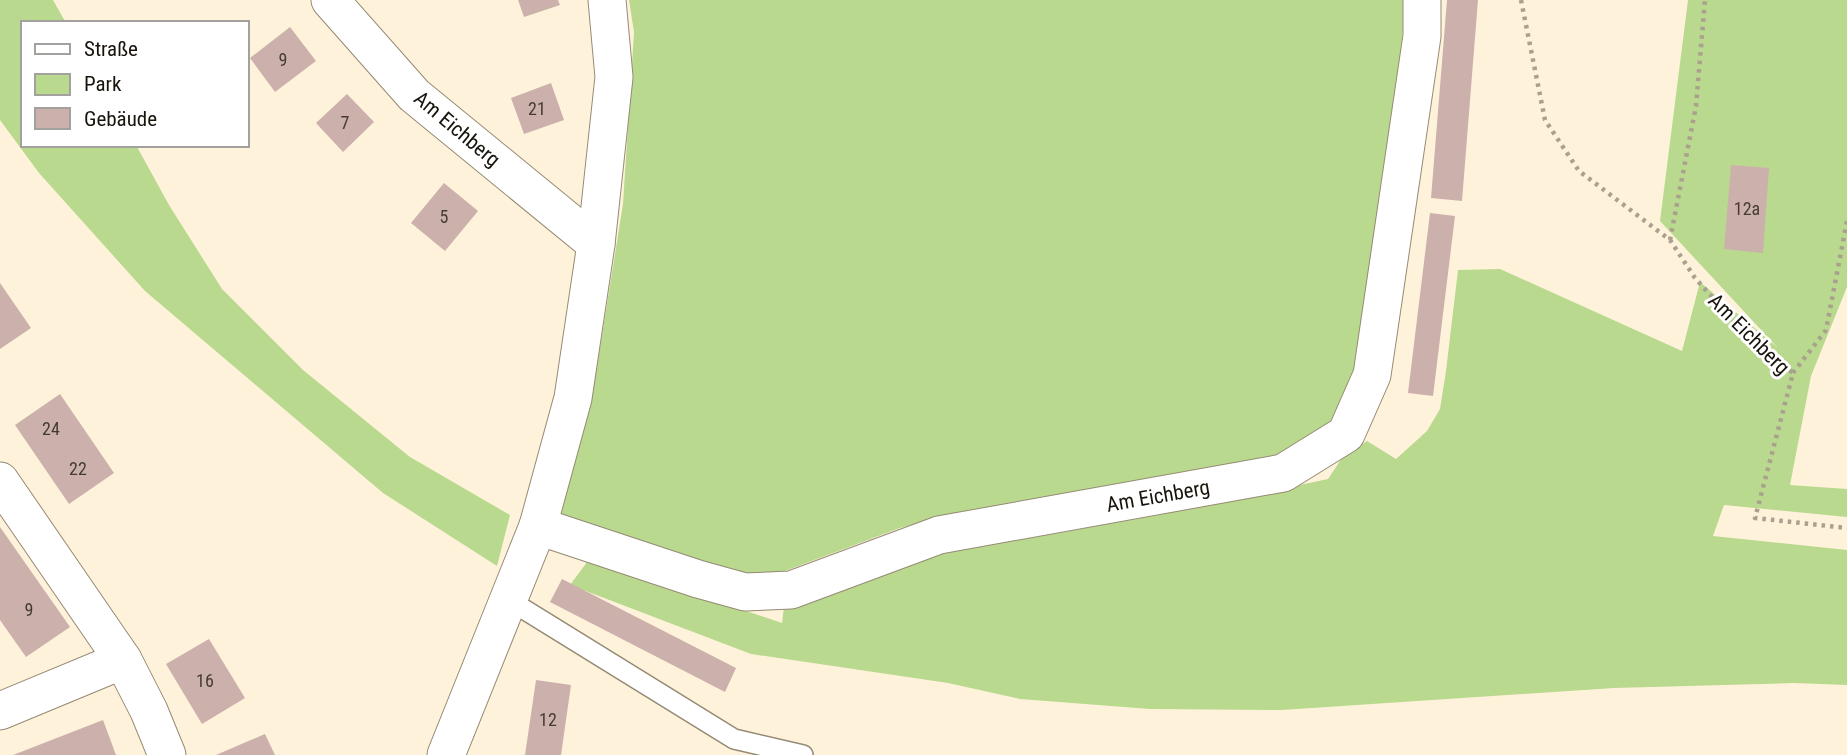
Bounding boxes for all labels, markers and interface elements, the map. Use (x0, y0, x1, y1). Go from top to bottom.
legend (21, 21, 248, 147)
text: Straße (84, 37, 138, 61)
house number: 9 (279, 49, 287, 70)
text: Park (84, 72, 122, 96)
street label: Am Eichberg (409, 86, 505, 172)
house number: 21 (528, 98, 546, 119)
text: Gebäude (84, 107, 157, 131)
house number: 7 (341, 112, 350, 133)
house number: 12a (1734, 198, 1760, 219)
house number: 5 (440, 206, 449, 227)
street label: Am Eichberg (1704, 289, 1794, 379)
house number: 24 (42, 418, 60, 439)
house number: 22 (69, 458, 87, 479)
street label: Am Eichberg (1104, 475, 1212, 517)
house number: 9 (25, 599, 33, 620)
house number: 16 (196, 670, 214, 691)
house number: 12 (539, 709, 557, 730)

